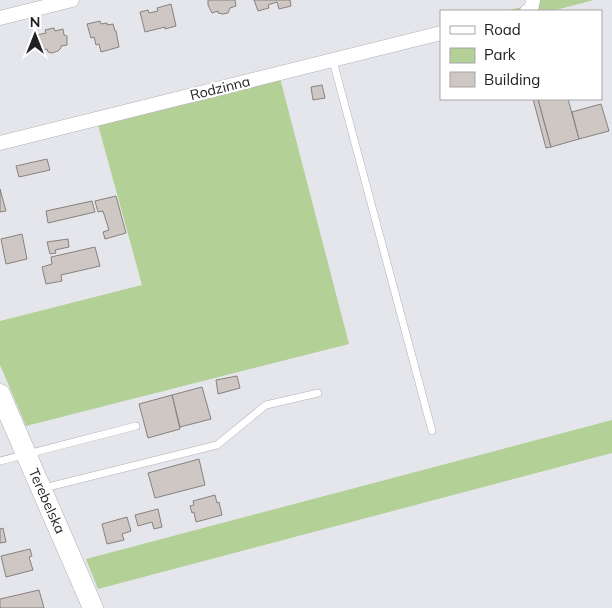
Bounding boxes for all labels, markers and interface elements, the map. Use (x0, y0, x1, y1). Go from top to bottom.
north arrow (10, 10, 60, 60)
legend (440, 10, 602, 100)
text: N (30, 13, 40, 31)
text: Road (484, 20, 521, 39)
text: Park (484, 45, 516, 64)
text: Building (484, 70, 540, 89)
street label: Rodzinna (188, 72, 252, 104)
street label: Terebelska (25, 466, 69, 536)

